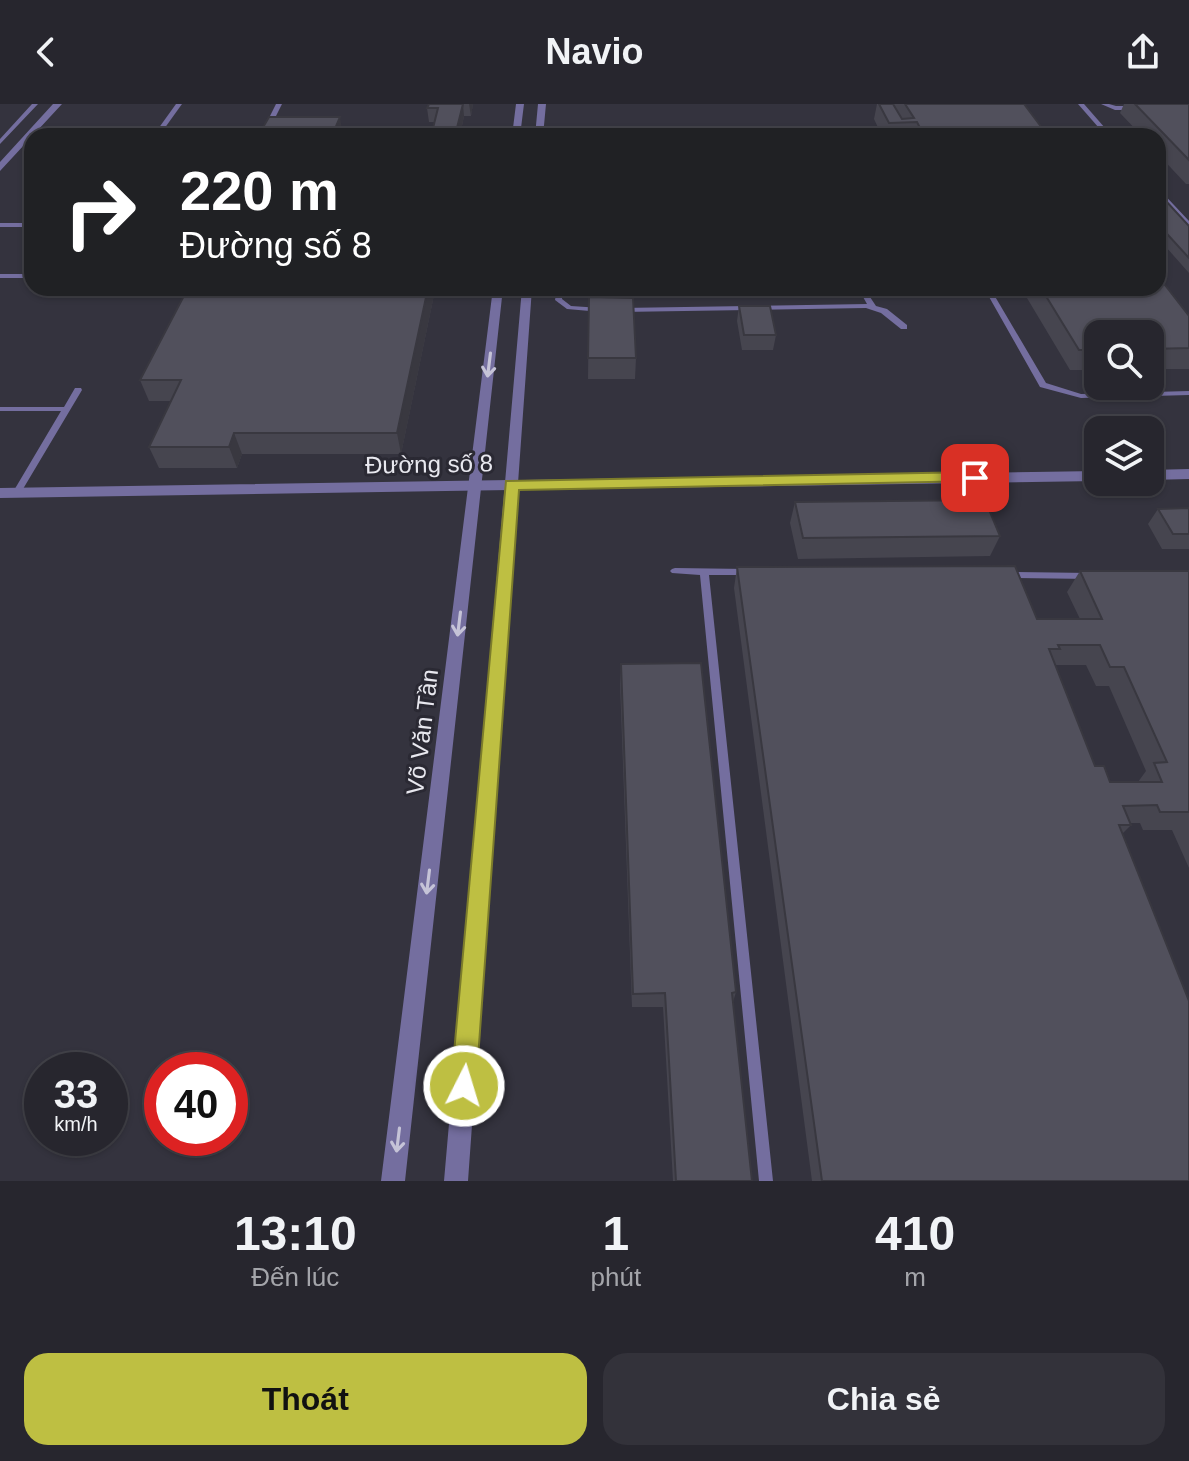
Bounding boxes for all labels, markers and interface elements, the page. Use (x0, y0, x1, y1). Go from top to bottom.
icon: back (24, 30, 68, 74)
icon: share (1121, 30, 1165, 74)
text: Navio (545, 31, 644, 72)
text: 220 m (180, 159, 339, 222)
icon: right (48, 160, 152, 264)
text: Đường số 8 (180, 225, 372, 266)
map controls (1084, 320, 1164, 496)
button: search (1084, 320, 1164, 400)
one-way arrow (482, 352, 497, 378)
button: layers (1084, 416, 1164, 496)
pin (941, 444, 1009, 512)
street label: Đường số 8 (365, 449, 493, 479)
icon: arrive (953, 456, 997, 500)
one-way arrow (451, 611, 466, 636)
street label: Võ Văn Tần (401, 668, 443, 796)
one-way arrow (421, 868, 436, 895)
position arrow (422, 1044, 506, 1128)
speed limit sign: 40 (144, 1052, 248, 1156)
text: 33 (54, 1072, 98, 1116)
text: km/h (54, 1113, 98, 1135)
one-way arrow (390, 1126, 405, 1153)
text: 13:10 (234, 1207, 357, 1260)
text: 1 (602, 1207, 629, 1260)
text: 410 (875, 1207, 955, 1260)
text: Đến lúc (251, 1262, 339, 1292)
text: phút (591, 1262, 641, 1292)
text: m (904, 1262, 926, 1292)
button: Thoát (24, 1353, 587, 1445)
button: Chia sẻ (603, 1353, 1165, 1445)

